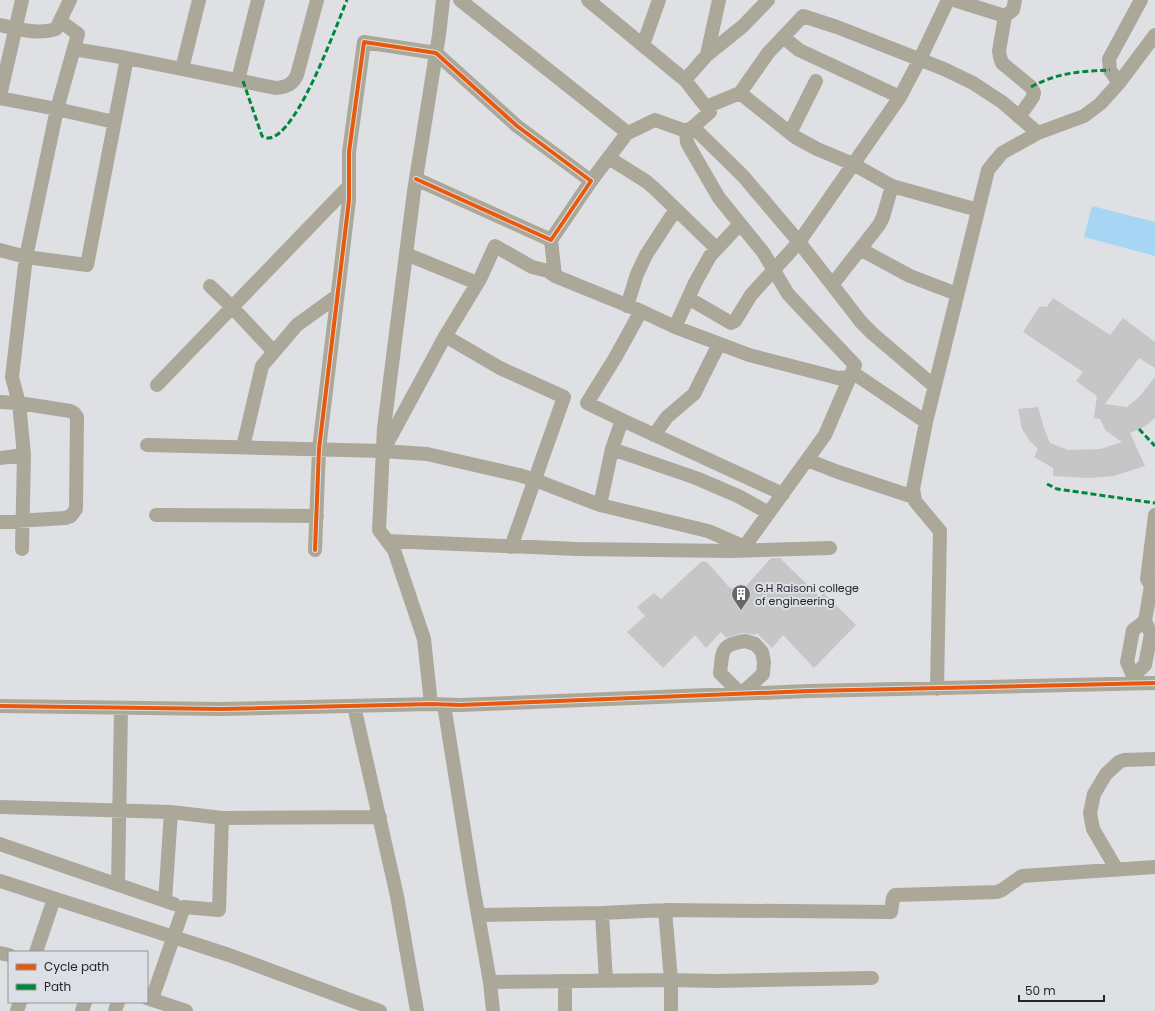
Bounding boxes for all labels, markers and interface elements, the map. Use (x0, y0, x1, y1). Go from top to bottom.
place label: G.H Raisoni college of engineering (755, 580, 859, 609)
building icon: G.H Raisoni college of engineering (730, 583, 752, 611)
legend (8, 951, 148, 1003)
text: Cycle path (44, 958, 109, 975)
scale bar (1019, 977, 1104, 1003)
text: Path (44, 978, 71, 995)
text: 50 m (1025, 982, 1056, 999)

